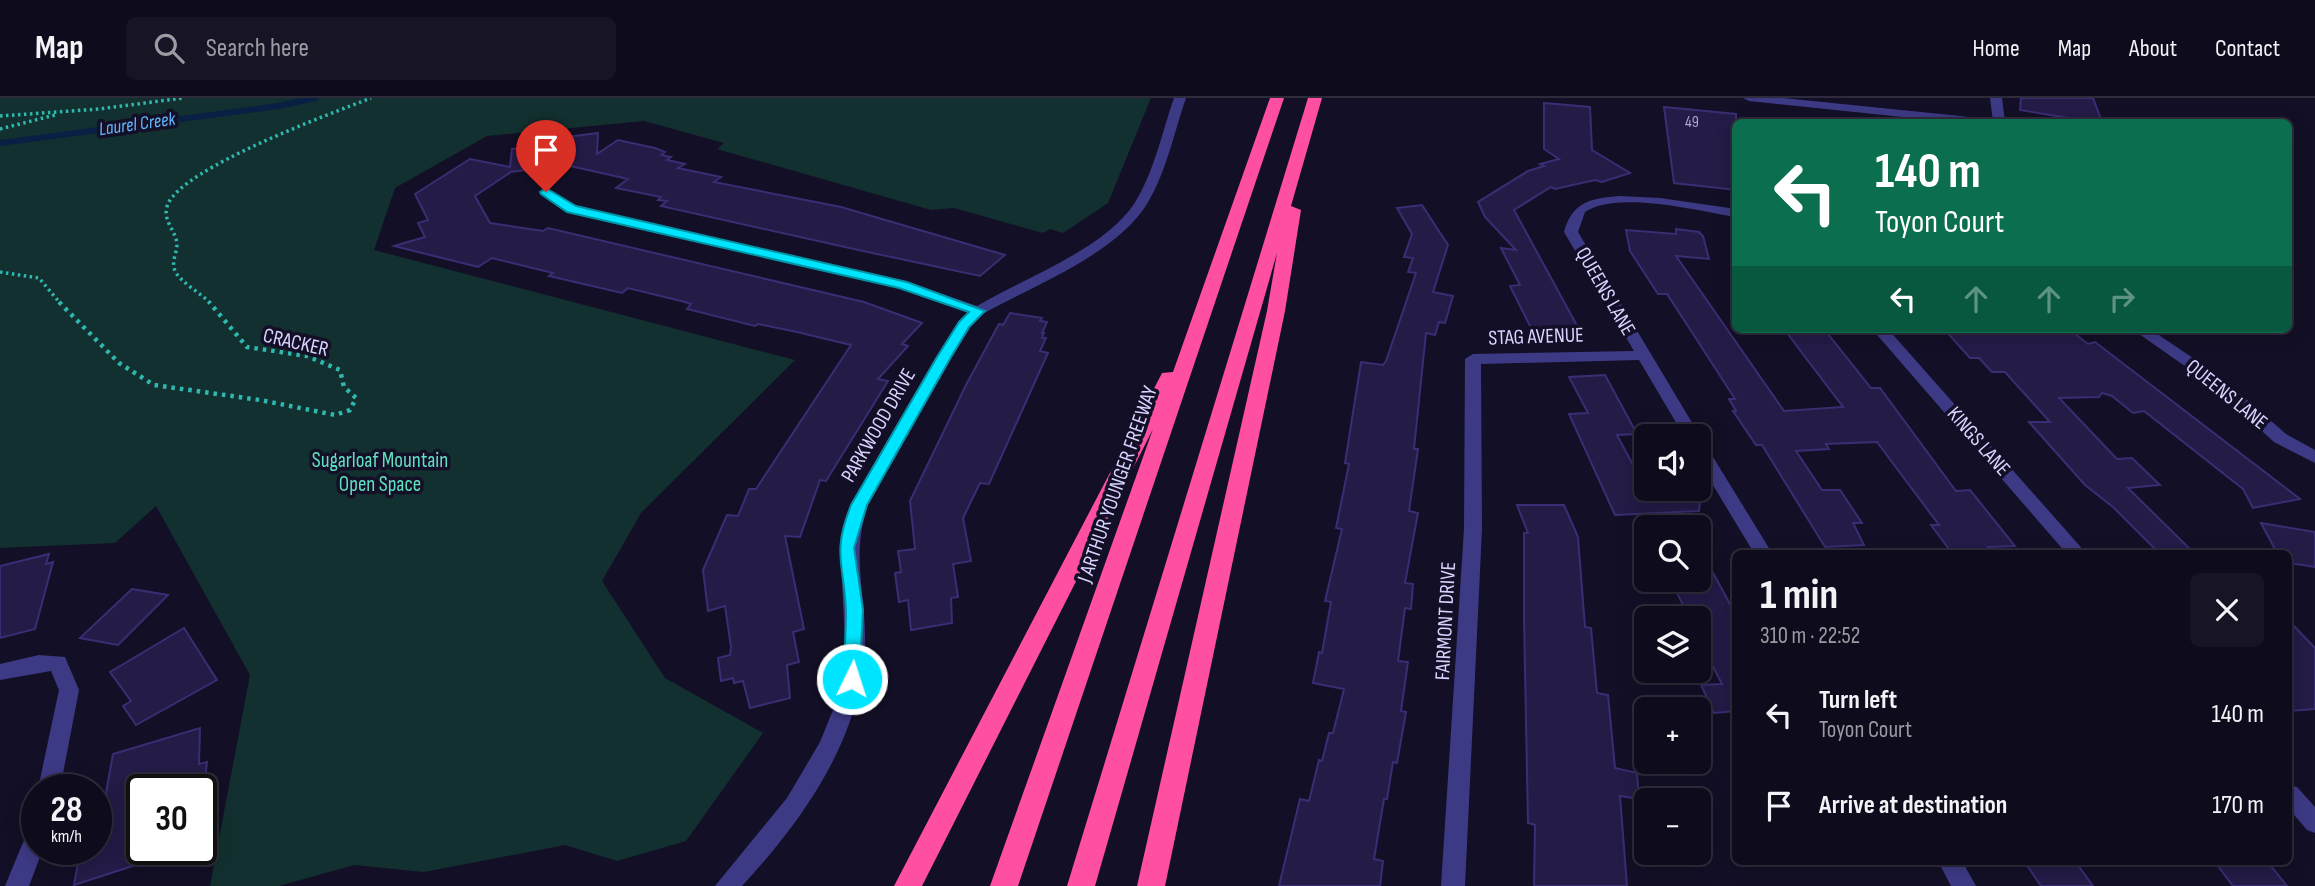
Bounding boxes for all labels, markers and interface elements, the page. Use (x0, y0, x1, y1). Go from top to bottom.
search box (126, 17, 616, 80)
text: Map (35, 28, 84, 68)
icon: search (150, 29, 188, 67)
text: Search here (206, 33, 309, 64)
text: Home (1972, 34, 2020, 63)
text: Map (2058, 34, 2091, 63)
text: About (2129, 34, 2177, 63)
text: Contact (2215, 34, 2280, 63)
water label: Laurel Creek (97, 108, 178, 141)
house number: 49 (1685, 113, 1699, 132)
pin (516, 120, 576, 192)
icon: arrive (527, 131, 565, 169)
text: 140 m (1875, 143, 1981, 202)
icon: left (1760, 147, 1851, 238)
text: Toyon Court (1875, 203, 2004, 242)
street label: QUEENS LANE (1570, 243, 1641, 340)
icon: left (1884, 280, 1922, 318)
icon: ahead (1957, 280, 1995, 318)
icon: ahead (2030, 280, 2068, 318)
icon: right (2103, 280, 2141, 318)
street label: STAG AVENUE (1488, 322, 1584, 351)
street label: CRACKER (261, 323, 331, 362)
street label: QUEENS LANE (2181, 354, 2272, 435)
street label: PARKWOOD DRIVE (836, 364, 921, 487)
street label: J ARTHUR YOUNGER FREEWAY (1072, 382, 1163, 587)
street label: KINGS LANE (1942, 402, 2015, 481)
map controls (1634, 424, 1711, 865)
button: sound (1634, 424, 1711, 501)
park label: Sugarloaf Mountain Open Space (312, 448, 448, 497)
button: search (1634, 515, 1711, 592)
street label: FAIRMONT DRIVE (1430, 561, 1461, 681)
text: 1 min (1760, 570, 1838, 621)
button: close (2190, 573, 2264, 647)
button: layers (1634, 606, 1711, 683)
text: 310 m · 22:52 (1760, 622, 1860, 650)
position arrow (815, 642, 889, 716)
text: Turn left (1819, 685, 1897, 716)
icon: left (1760, 696, 1798, 734)
button: + (1634, 697, 1711, 774)
text: 140 m (2212, 699, 2264, 730)
text: Toyon Court (1819, 716, 1912, 744)
speed limit sign: 30 (126, 774, 217, 865)
icon: arrive (1760, 787, 1798, 825)
button: − (1634, 788, 1711, 865)
text: 28 (51, 789, 82, 832)
text: Arrive at destination (1819, 790, 2007, 821)
text: 170 m (2212, 790, 2264, 821)
text: km/h (51, 826, 82, 847)

